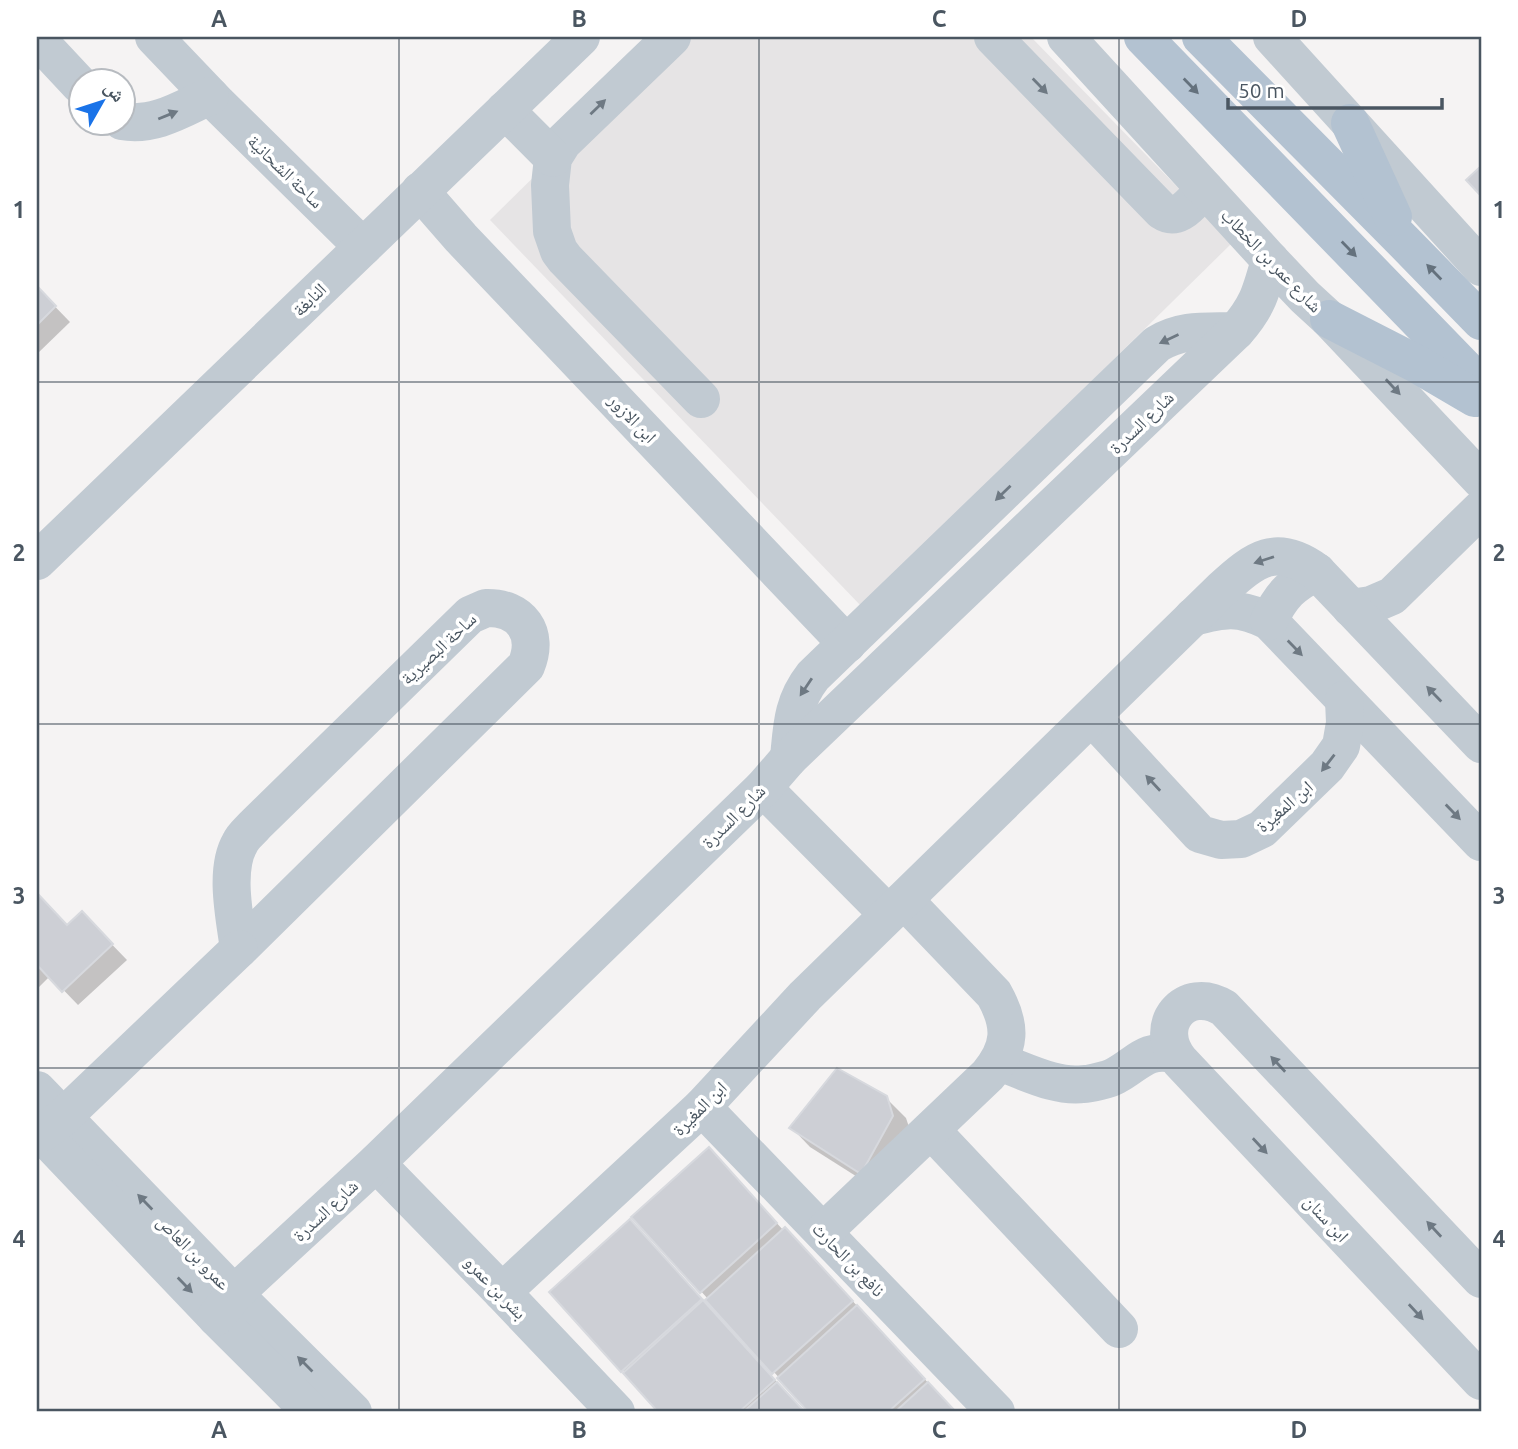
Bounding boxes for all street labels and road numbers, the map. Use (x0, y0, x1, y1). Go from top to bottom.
street label: ساحة الشحانية (244, 130, 328, 213)
street label: شارع عمر بن الخطاب (1216, 204, 1326, 317)
street label: النابغة (288, 278, 331, 321)
street label: شارع السدرة (1105, 387, 1179, 459)
street label: ابن الازور (603, 389, 661, 448)
street label: ساحة البصيرية (396, 608, 481, 689)
street label: ابن المغيرة (1252, 776, 1318, 837)
street label: شارع السدرة (697, 780, 770, 853)
street label: ابن المغيرة (668, 1077, 732, 1141)
street label: شارع السدرة (288, 1175, 363, 1246)
street label: ابن سنان (1299, 1191, 1353, 1247)
street label: عمرو بن العاص (152, 1211, 234, 1295)
street label: نافع بن الحارث (807, 1218, 889, 1302)
street label: بشر بن عمرو (460, 1251, 531, 1324)

